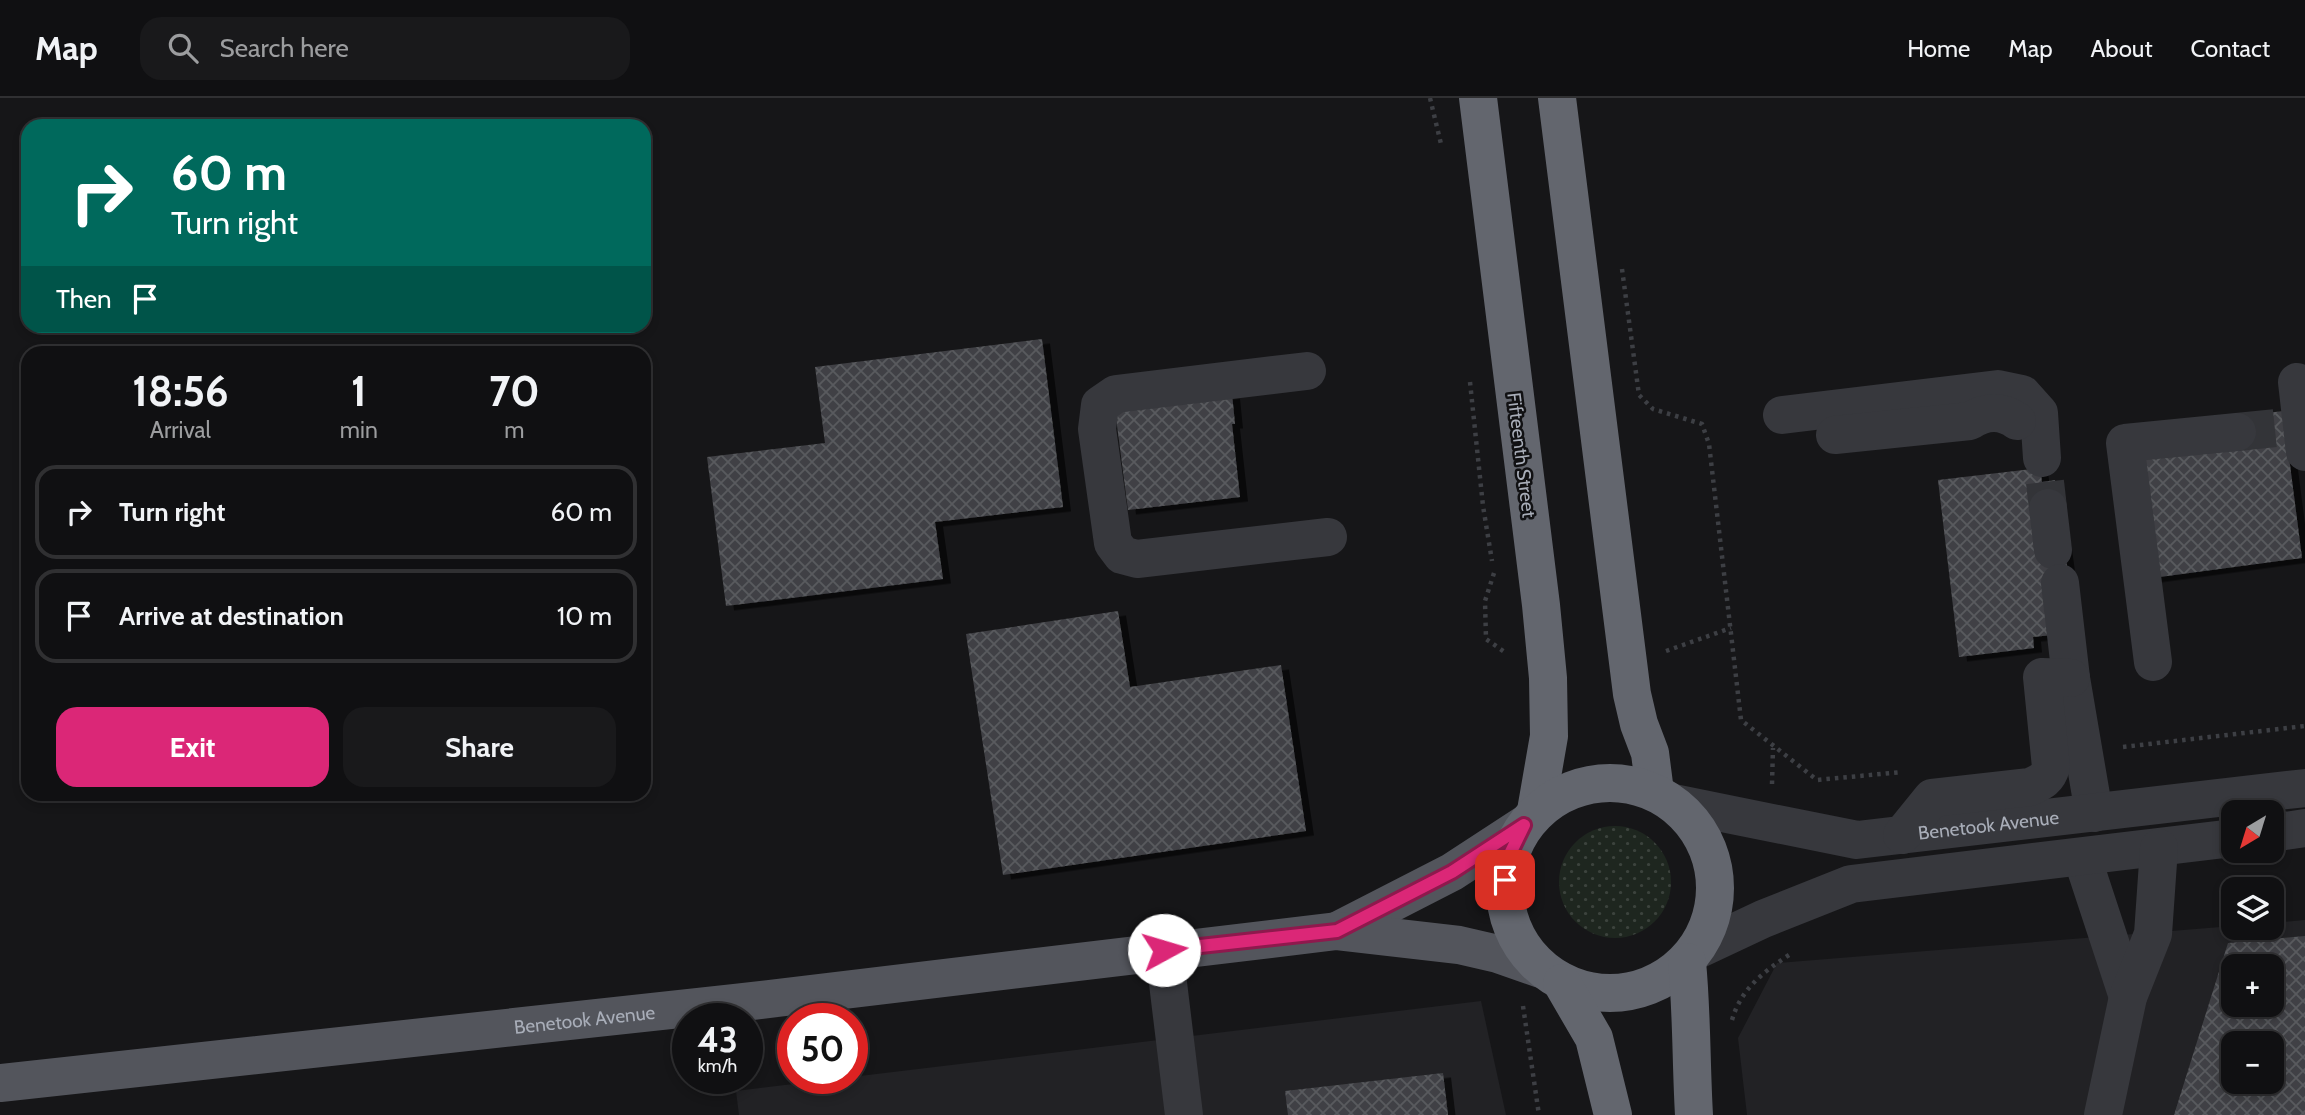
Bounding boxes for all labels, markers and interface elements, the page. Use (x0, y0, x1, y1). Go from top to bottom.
search box (140, 17, 630, 80)
text: Map (35, 28, 98, 68)
icon: search (164, 29, 202, 67)
text: Search here (220, 32, 349, 64)
text: Home (1907, 34, 1970, 63)
text: Map (2008, 34, 2053, 63)
text: About (2091, 34, 2153, 63)
text: Contact (2191, 34, 2270, 63)
text: 60 m (171, 143, 287, 202)
icon: right (56, 147, 147, 238)
text: Turn right (171, 203, 298, 242)
icon: arrive (126, 280, 164, 318)
text: Then (56, 283, 112, 315)
text: 18:56 (132, 365, 229, 417)
text: 1 (351, 365, 367, 417)
text: 70 (489, 365, 540, 417)
street label: Fifteenth Street (1502, 391, 1541, 520)
text: Arrival (150, 416, 211, 444)
text: min (340, 416, 378, 444)
text: m (504, 416, 524, 444)
icon: right (60, 493, 98, 531)
text: Turn right (119, 496, 225, 528)
text: 60 m (550, 496, 612, 528)
icon: arrive (60, 597, 98, 635)
text: Arrive at destination (119, 600, 344, 632)
text: 10 m (557, 600, 612, 632)
button: Exit (56, 707, 329, 787)
button: Share (343, 707, 616, 787)
north arrow (2221, 800, 2284, 863)
map controls (2221, 800, 2284, 1094)
street label: Benetook Avenue (1917, 806, 2060, 845)
pin (1475, 850, 1535, 910)
icon: arrive (1486, 861, 1524, 899)
button: layers (2221, 877, 2284, 940)
position arrow (1127, 913, 1201, 987)
button: + (2221, 954, 2284, 1017)
street label: Benetook Avenue (513, 1001, 657, 1039)
speed limit sign: 50 (777, 1003, 868, 1094)
text: 43 (697, 1018, 738, 1061)
button: − (2221, 1031, 2284, 1094)
text: km/h (698, 1055, 737, 1077)

